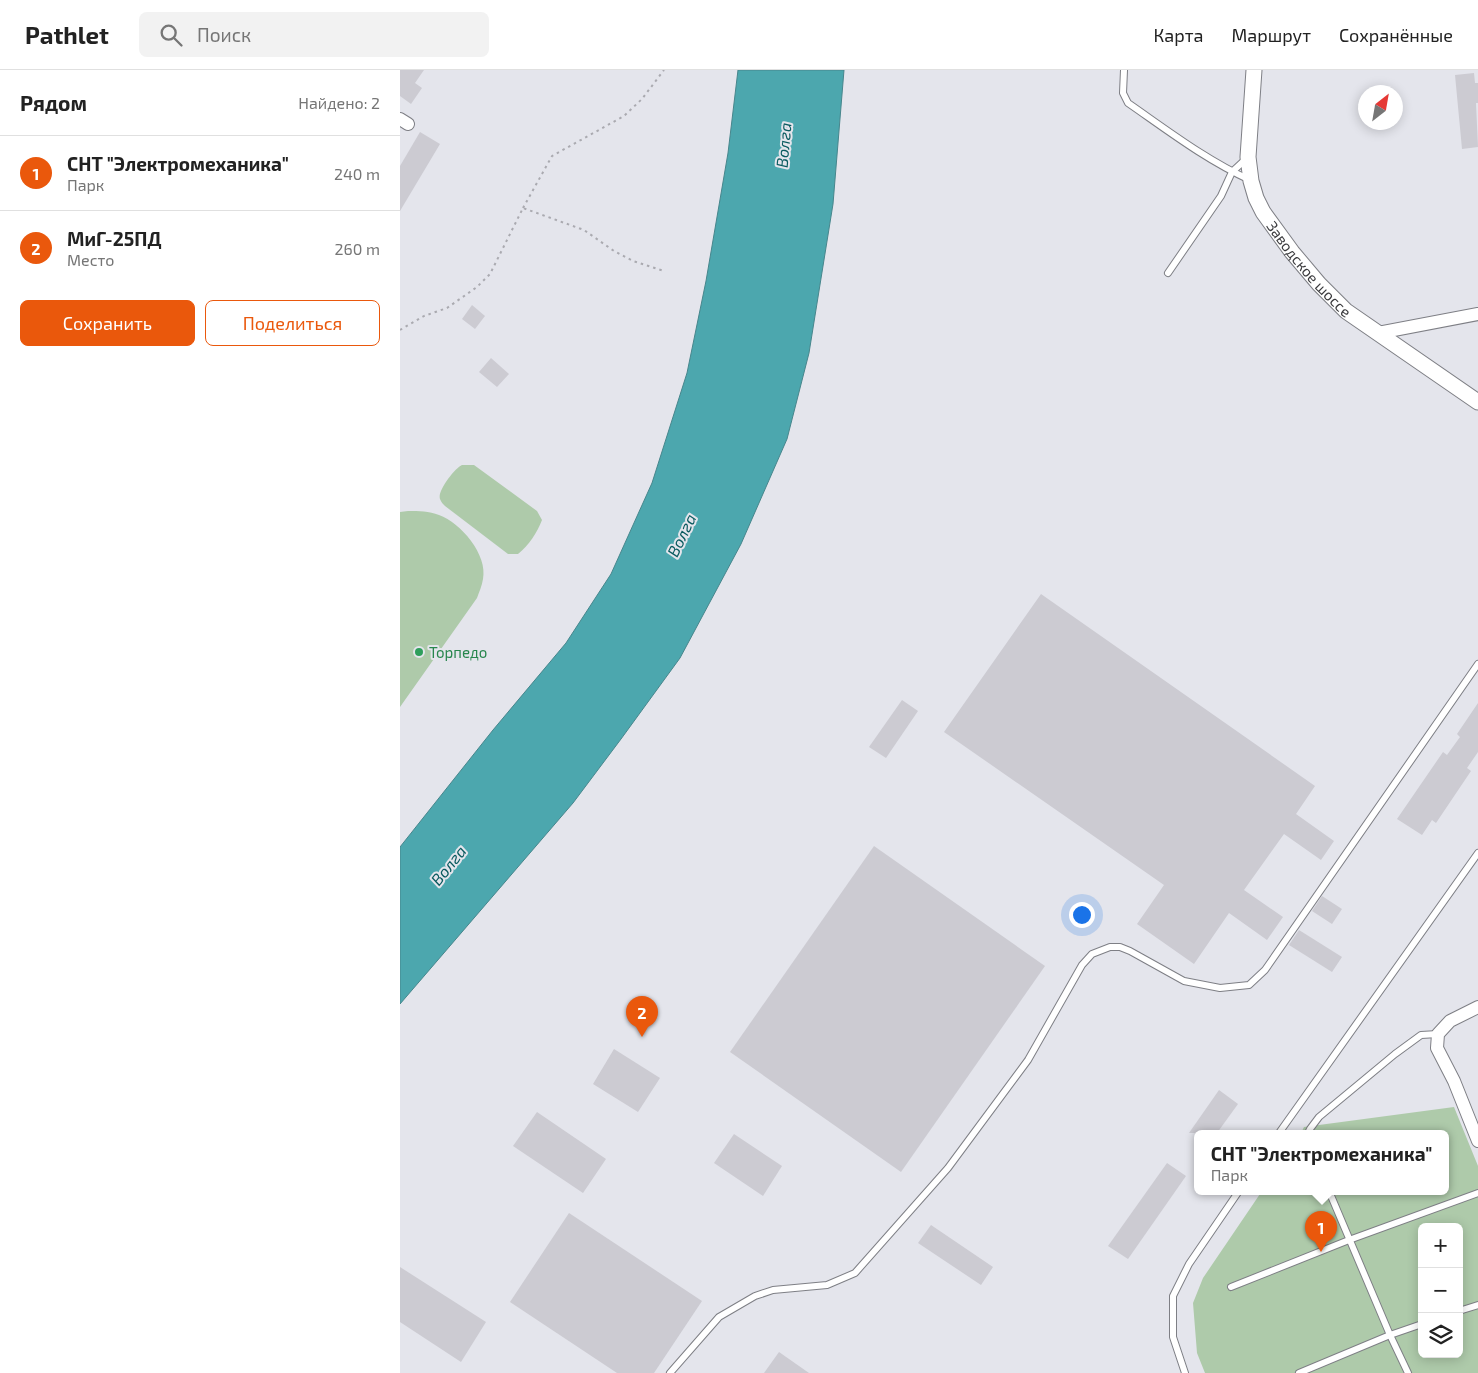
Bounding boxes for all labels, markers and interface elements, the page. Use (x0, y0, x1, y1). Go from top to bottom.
search box (139, 12, 489, 57)
text: Pathlet (25, 20, 109, 49)
icon: search (157, 21, 185, 49)
text: Поиск (197, 23, 251, 46)
text: Карта (1153, 24, 1203, 46)
text: Маршрут (1231, 24, 1311, 46)
text: Сохранённые (1339, 24, 1453, 46)
north arrow (1358, 85, 1403, 130)
text: Рядом (20, 90, 87, 115)
text: Найдено: 2 (298, 93, 380, 112)
water label: Волга (772, 122, 794, 168)
text: СНТ "Электромеханика" (67, 152, 289, 175)
text: 1 (33, 164, 39, 183)
text: 240 m (334, 164, 380, 183)
text: Парк (67, 175, 104, 194)
street label: Заводское шоссе (1263, 217, 1355, 321)
text: МиГ-25ПД (67, 227, 161, 250)
text: 2 (31, 239, 41, 258)
text: 260 m (335, 239, 380, 258)
text: Место (67, 250, 114, 269)
button: Сохранить (20, 300, 195, 346)
button: Поделиться (205, 300, 380, 346)
water label: Волга (663, 510, 699, 560)
place label: Торпедо (429, 643, 487, 661)
marker: Торпедо (413, 646, 425, 658)
water label: Волга (426, 841, 470, 889)
your location (1069, 902, 1095, 928)
pin: 2 (626, 996, 658, 1037)
popup (1194, 1130, 1449, 1195)
text: СНТ "Электромеханика" (1211, 1142, 1432, 1165)
text: Парк (1211, 1165, 1248, 1184)
pin: 1 (1305, 1211, 1337, 1252)
map controls (1418, 1223, 1463, 1358)
button: + (1418, 1223, 1463, 1268)
button: − (1418, 1268, 1463, 1313)
button: layers (1418, 1313, 1463, 1358)

